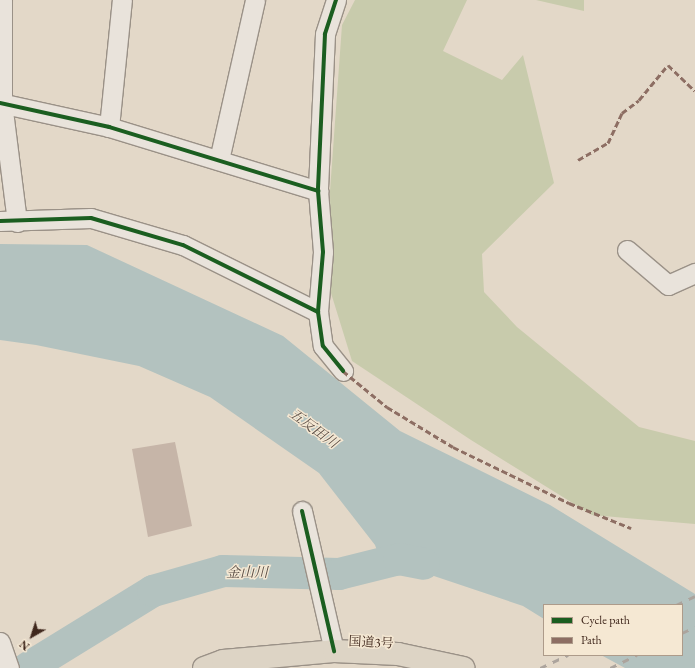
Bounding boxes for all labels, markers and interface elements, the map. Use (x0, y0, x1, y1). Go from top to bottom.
water label: 五反田川 (286, 405, 342, 451)
water label: 金山川 (226, 564, 268, 580)
legend (543, 604, 683, 656)
text: Cycle path (581, 612, 630, 628)
north arrow (12, 616, 52, 656)
text: Path (581, 632, 602, 648)
street label: 国道3号 (348, 634, 394, 652)
text: N (17, 637, 32, 654)

